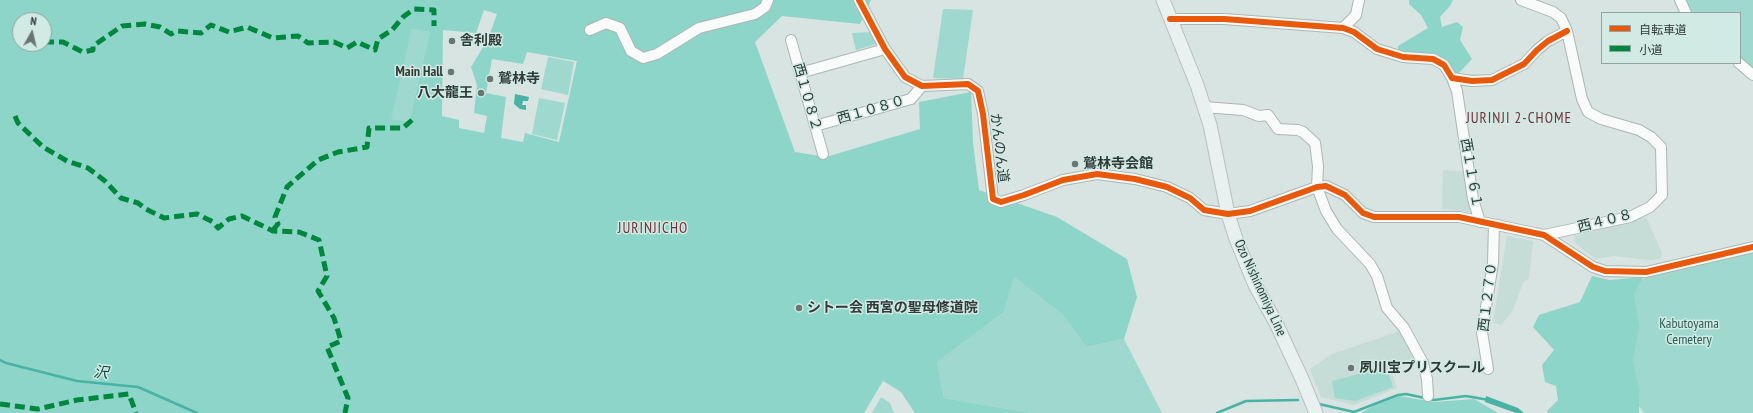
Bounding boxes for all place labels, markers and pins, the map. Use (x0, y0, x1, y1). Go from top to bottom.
place label: 舎利殿 (460, 33, 502, 49)
marker: 舎利殿 (447, 36, 457, 46)
place label: Main Hall (396, 64, 443, 80)
marker: Main Hall (446, 67, 456, 77)
place label: 鷲林寺 (498, 71, 540, 87)
marker: 鷲林寺 (485, 74, 495, 84)
place label: 八大龍王 (417, 85, 473, 101)
marker: 八大龍王 (476, 88, 486, 98)
place label: 鷲林寺会館 (1083, 156, 1153, 172)
marker: 鷲林寺会館 (1070, 159, 1080, 169)
place label: シトー会 西宮の聖母修道院 (807, 300, 978, 316)
marker: シトー会 西宮の聖母修道院 (794, 303, 804, 313)
place label: 夙川宝プリスクール (1359, 360, 1485, 376)
marker: 夙川宝プリスクール (1346, 363, 1356, 373)

